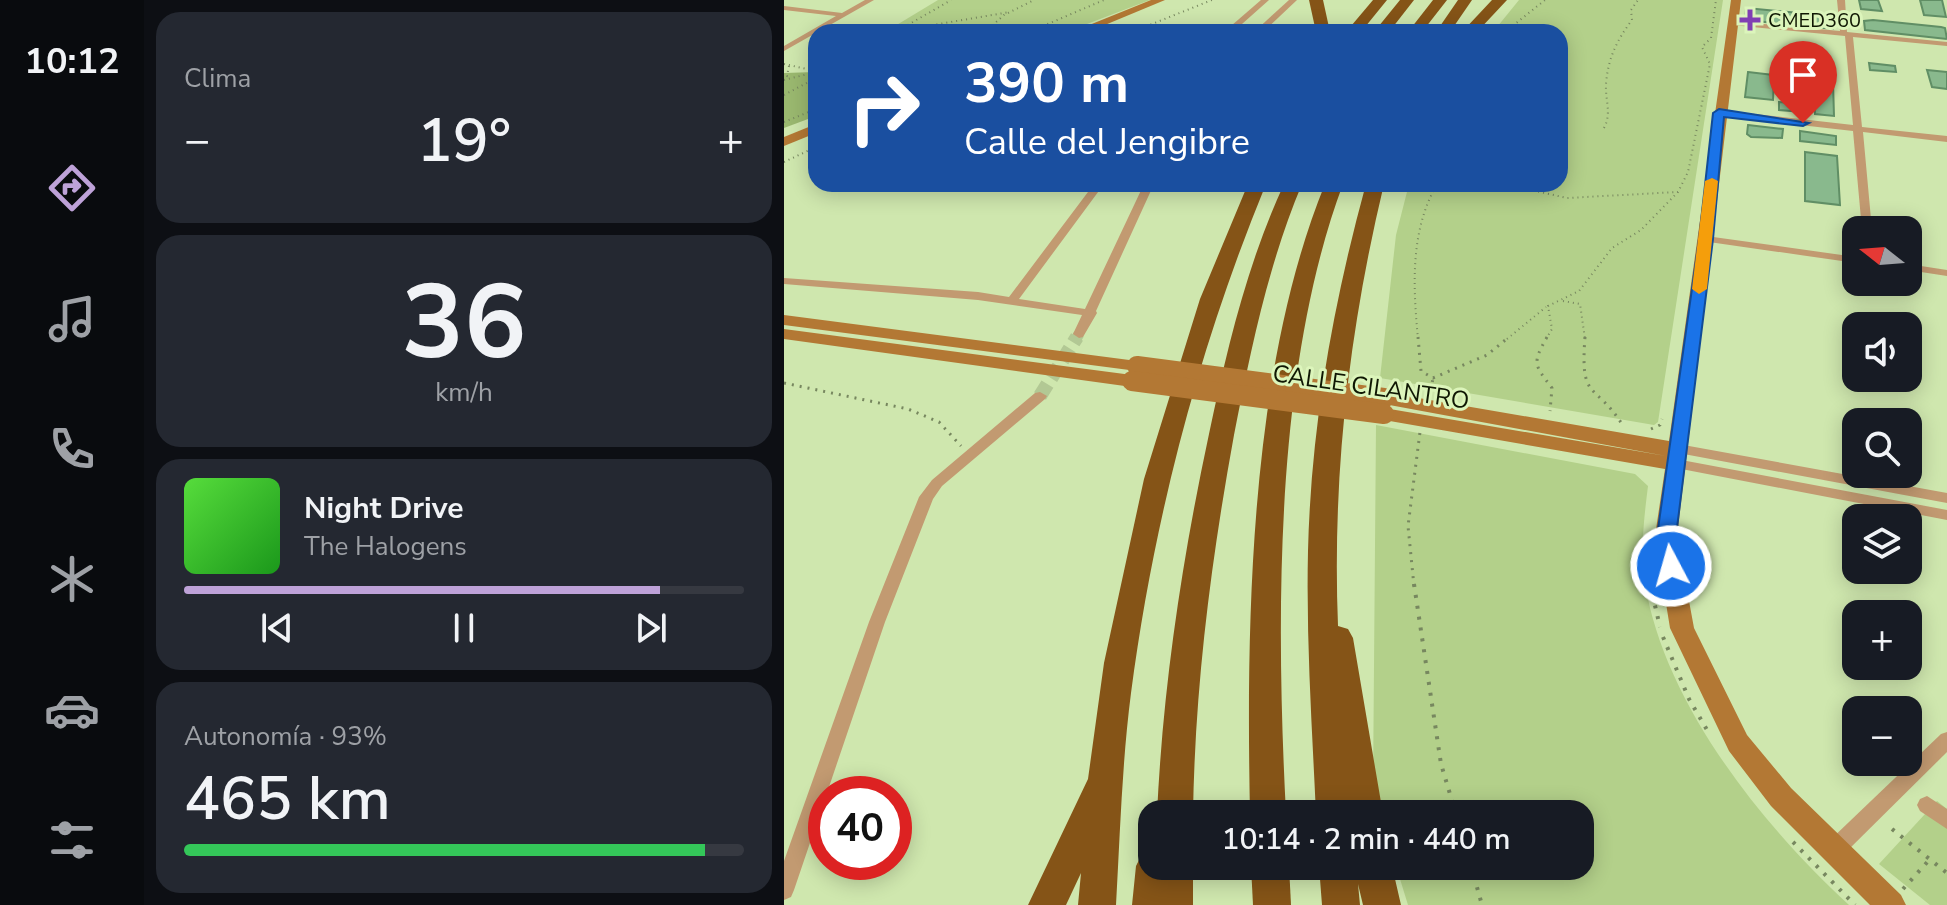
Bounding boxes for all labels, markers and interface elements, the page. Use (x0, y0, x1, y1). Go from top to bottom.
place label: CMED360 (1768, 7, 1861, 34)
marker: CMED360 (1739, 9, 1761, 31)
text: 10:12 (24, 37, 120, 86)
pin (1769, 41, 1837, 123)
text: 390 m (964, 45, 1129, 122)
icon: arrive (1781, 53, 1825, 97)
icon: right (832, 56, 936, 160)
text: Clima (184, 61, 251, 96)
text: 19° (417, 100, 511, 182)
text: − (184, 111, 210, 171)
text: + (718, 111, 744, 171)
text: Calle del Jengibre (964, 118, 1250, 167)
icon: directions (44, 160, 100, 216)
north arrow (1842, 216, 1922, 296)
map controls (1842, 216, 1922, 776)
text: 36 (402, 252, 526, 394)
icon: music (44, 291, 100, 347)
button: sound (1842, 312, 1922, 392)
street label: CALLE CILANTRO (1271, 357, 1471, 417)
text: km/h (435, 375, 493, 410)
button: search (1842, 408, 1922, 488)
icon: phone (44, 421, 100, 477)
text: Night Drive (304, 488, 463, 529)
button: layers (1842, 504, 1922, 584)
position arrow (1629, 524, 1713, 608)
text: The Halogens (304, 529, 467, 564)
icon: climate (44, 551, 100, 607)
button: + (1842, 600, 1922, 680)
icon: previous (255, 606, 299, 650)
icon: pause (442, 606, 486, 650)
icon: next (629, 606, 673, 650)
icon: car (44, 682, 100, 738)
button: − (1842, 696, 1922, 776)
text: Autonomía · 93% (184, 719, 387, 754)
text: 465 km (184, 758, 391, 840)
speed limit sign: 40 (808, 776, 912, 880)
icon: filters (44, 812, 100, 868)
text: 10:14 · 2 min · 440 m (1221, 819, 1511, 860)

